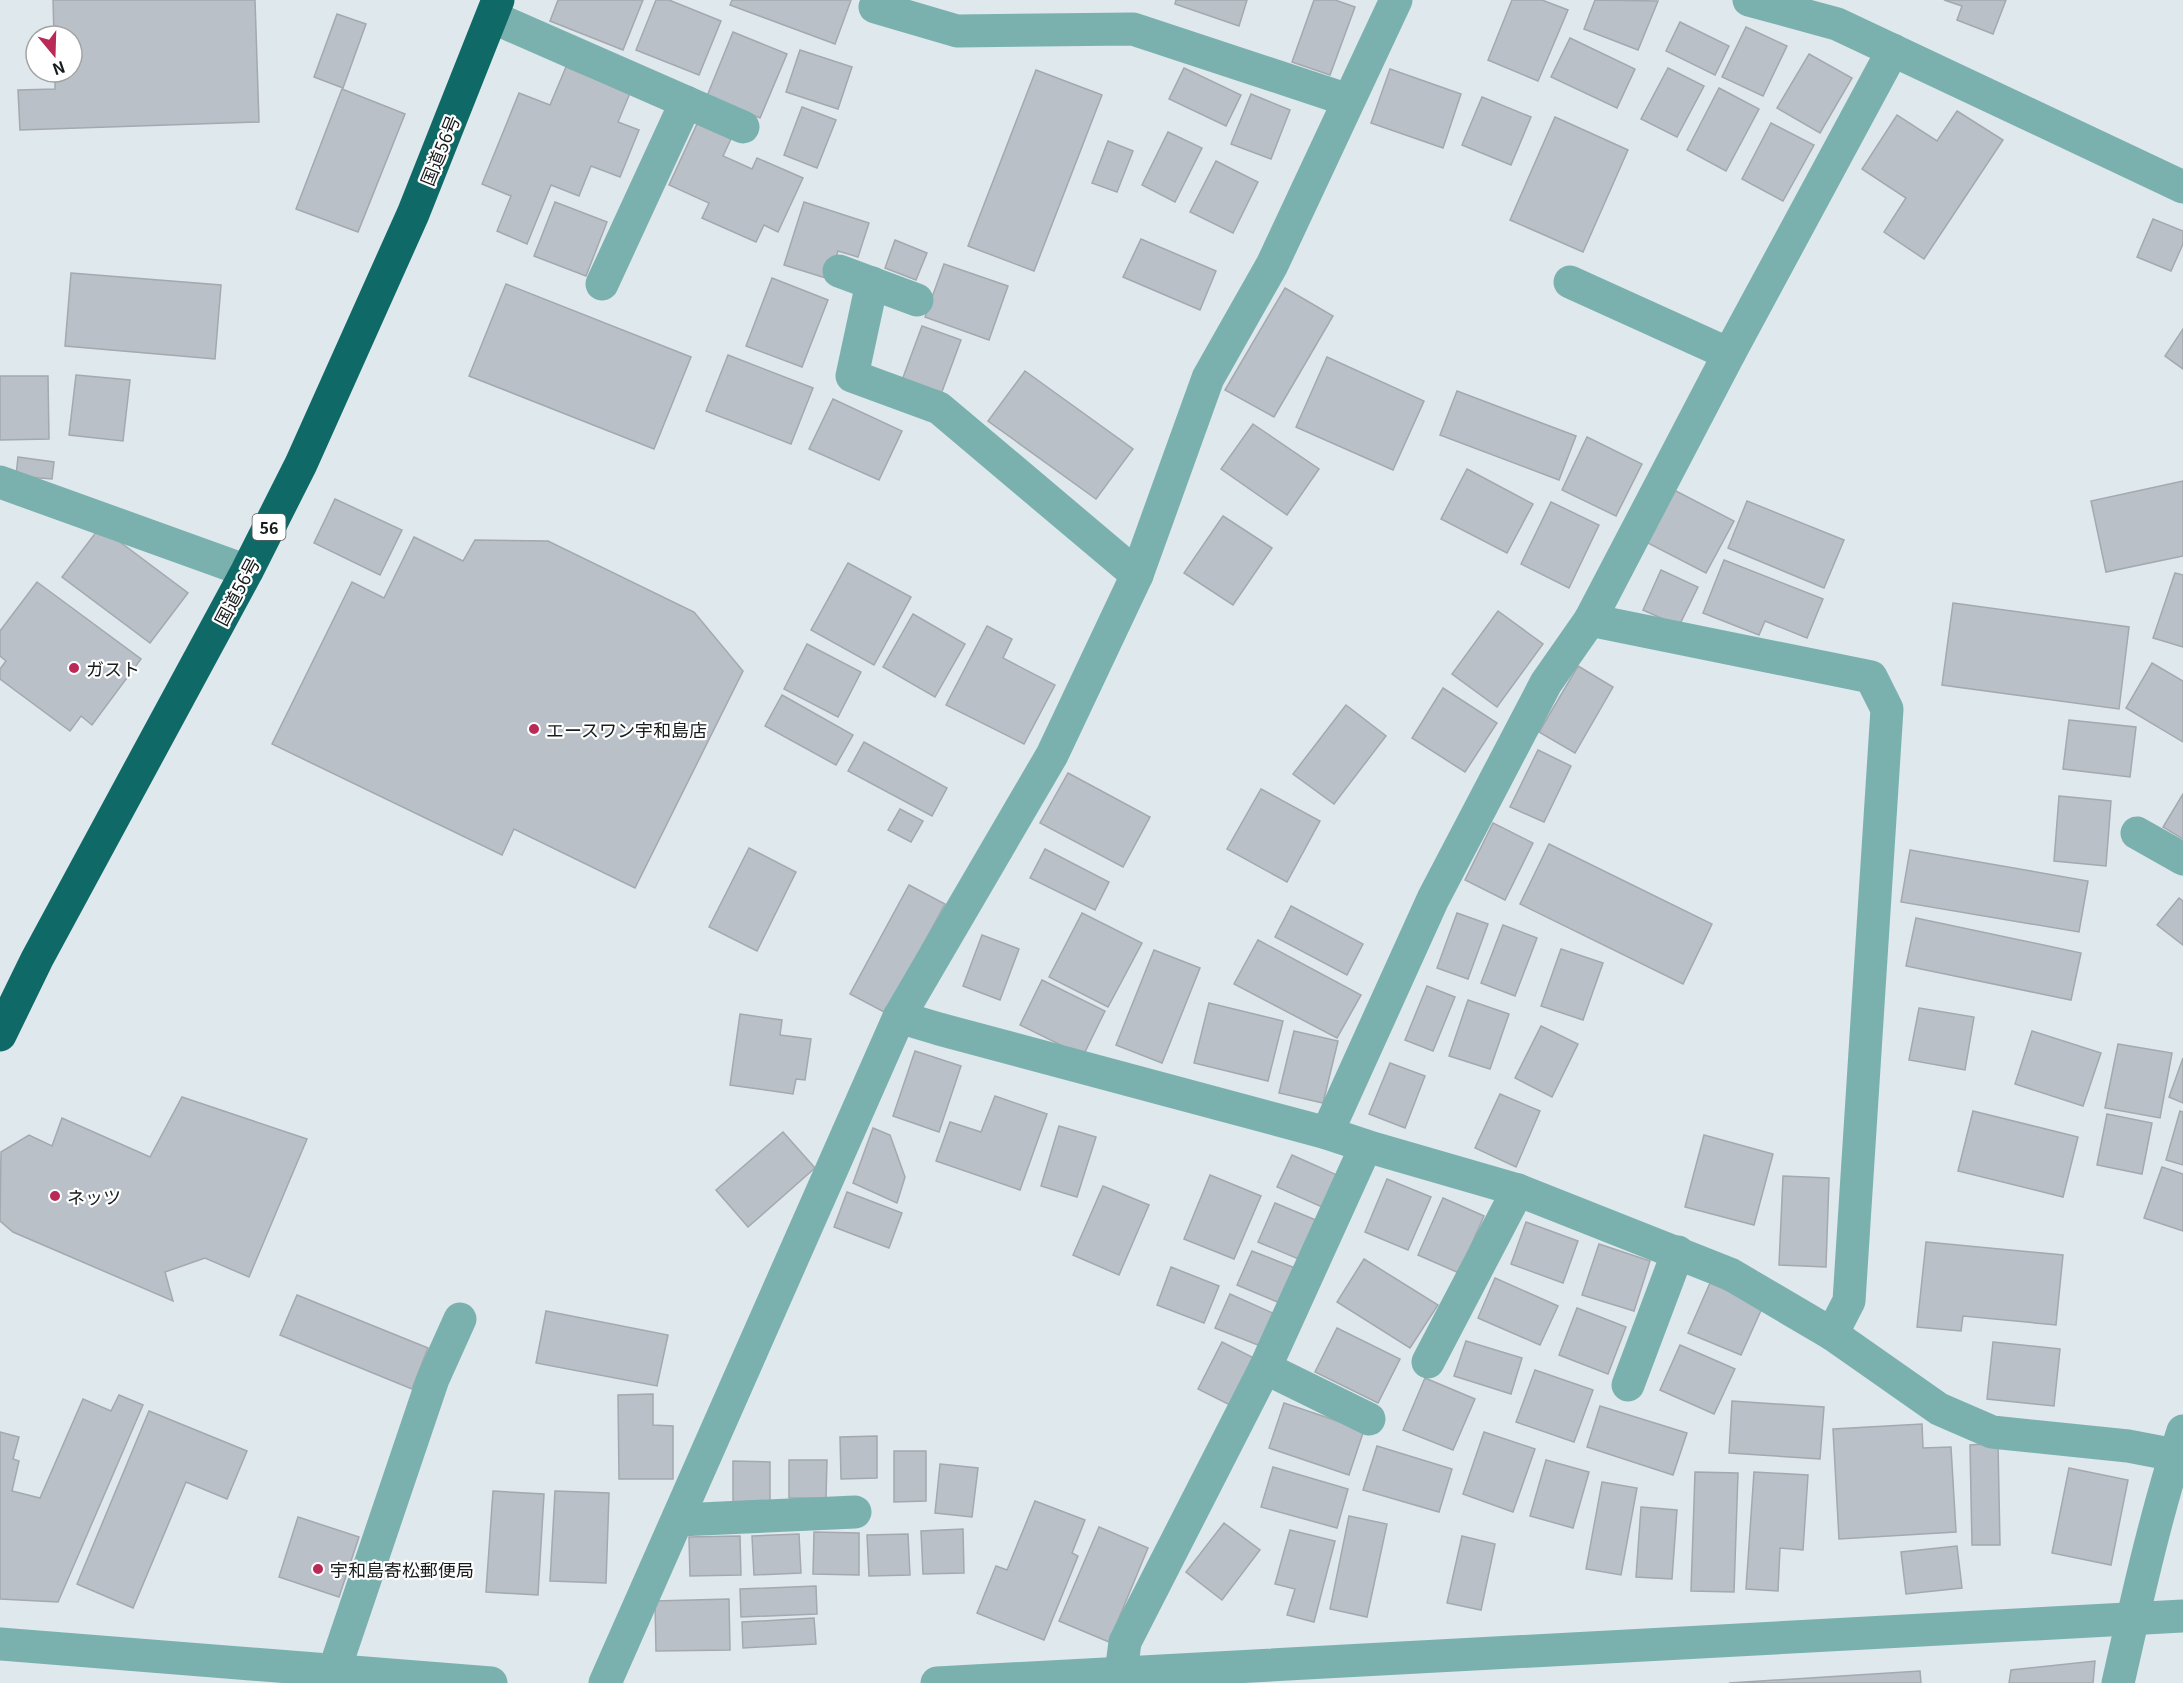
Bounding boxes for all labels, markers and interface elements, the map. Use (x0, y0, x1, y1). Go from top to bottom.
north arrow (24, 24, 84, 84)
text: N (50, 56, 69, 82)
street label: 国道56号 (413, 111, 465, 189)
road number: 56 (252, 514, 286, 540)
street label: 国道56号 (207, 552, 265, 630)
place label: ガスト (86, 655, 140, 681)
marker: ガスト (67, 661, 81, 675)
place label: エースワン宇和島店 (546, 716, 707, 742)
marker: エースワン宇和島店 (527, 722, 541, 736)
place label: ネッツ (67, 1183, 121, 1209)
marker: ネッツ (48, 1189, 62, 1203)
place label: 宇和島寄松郵便局 (330, 1556, 474, 1582)
marker: 宇和島寄松郵便局 (311, 1562, 325, 1576)

